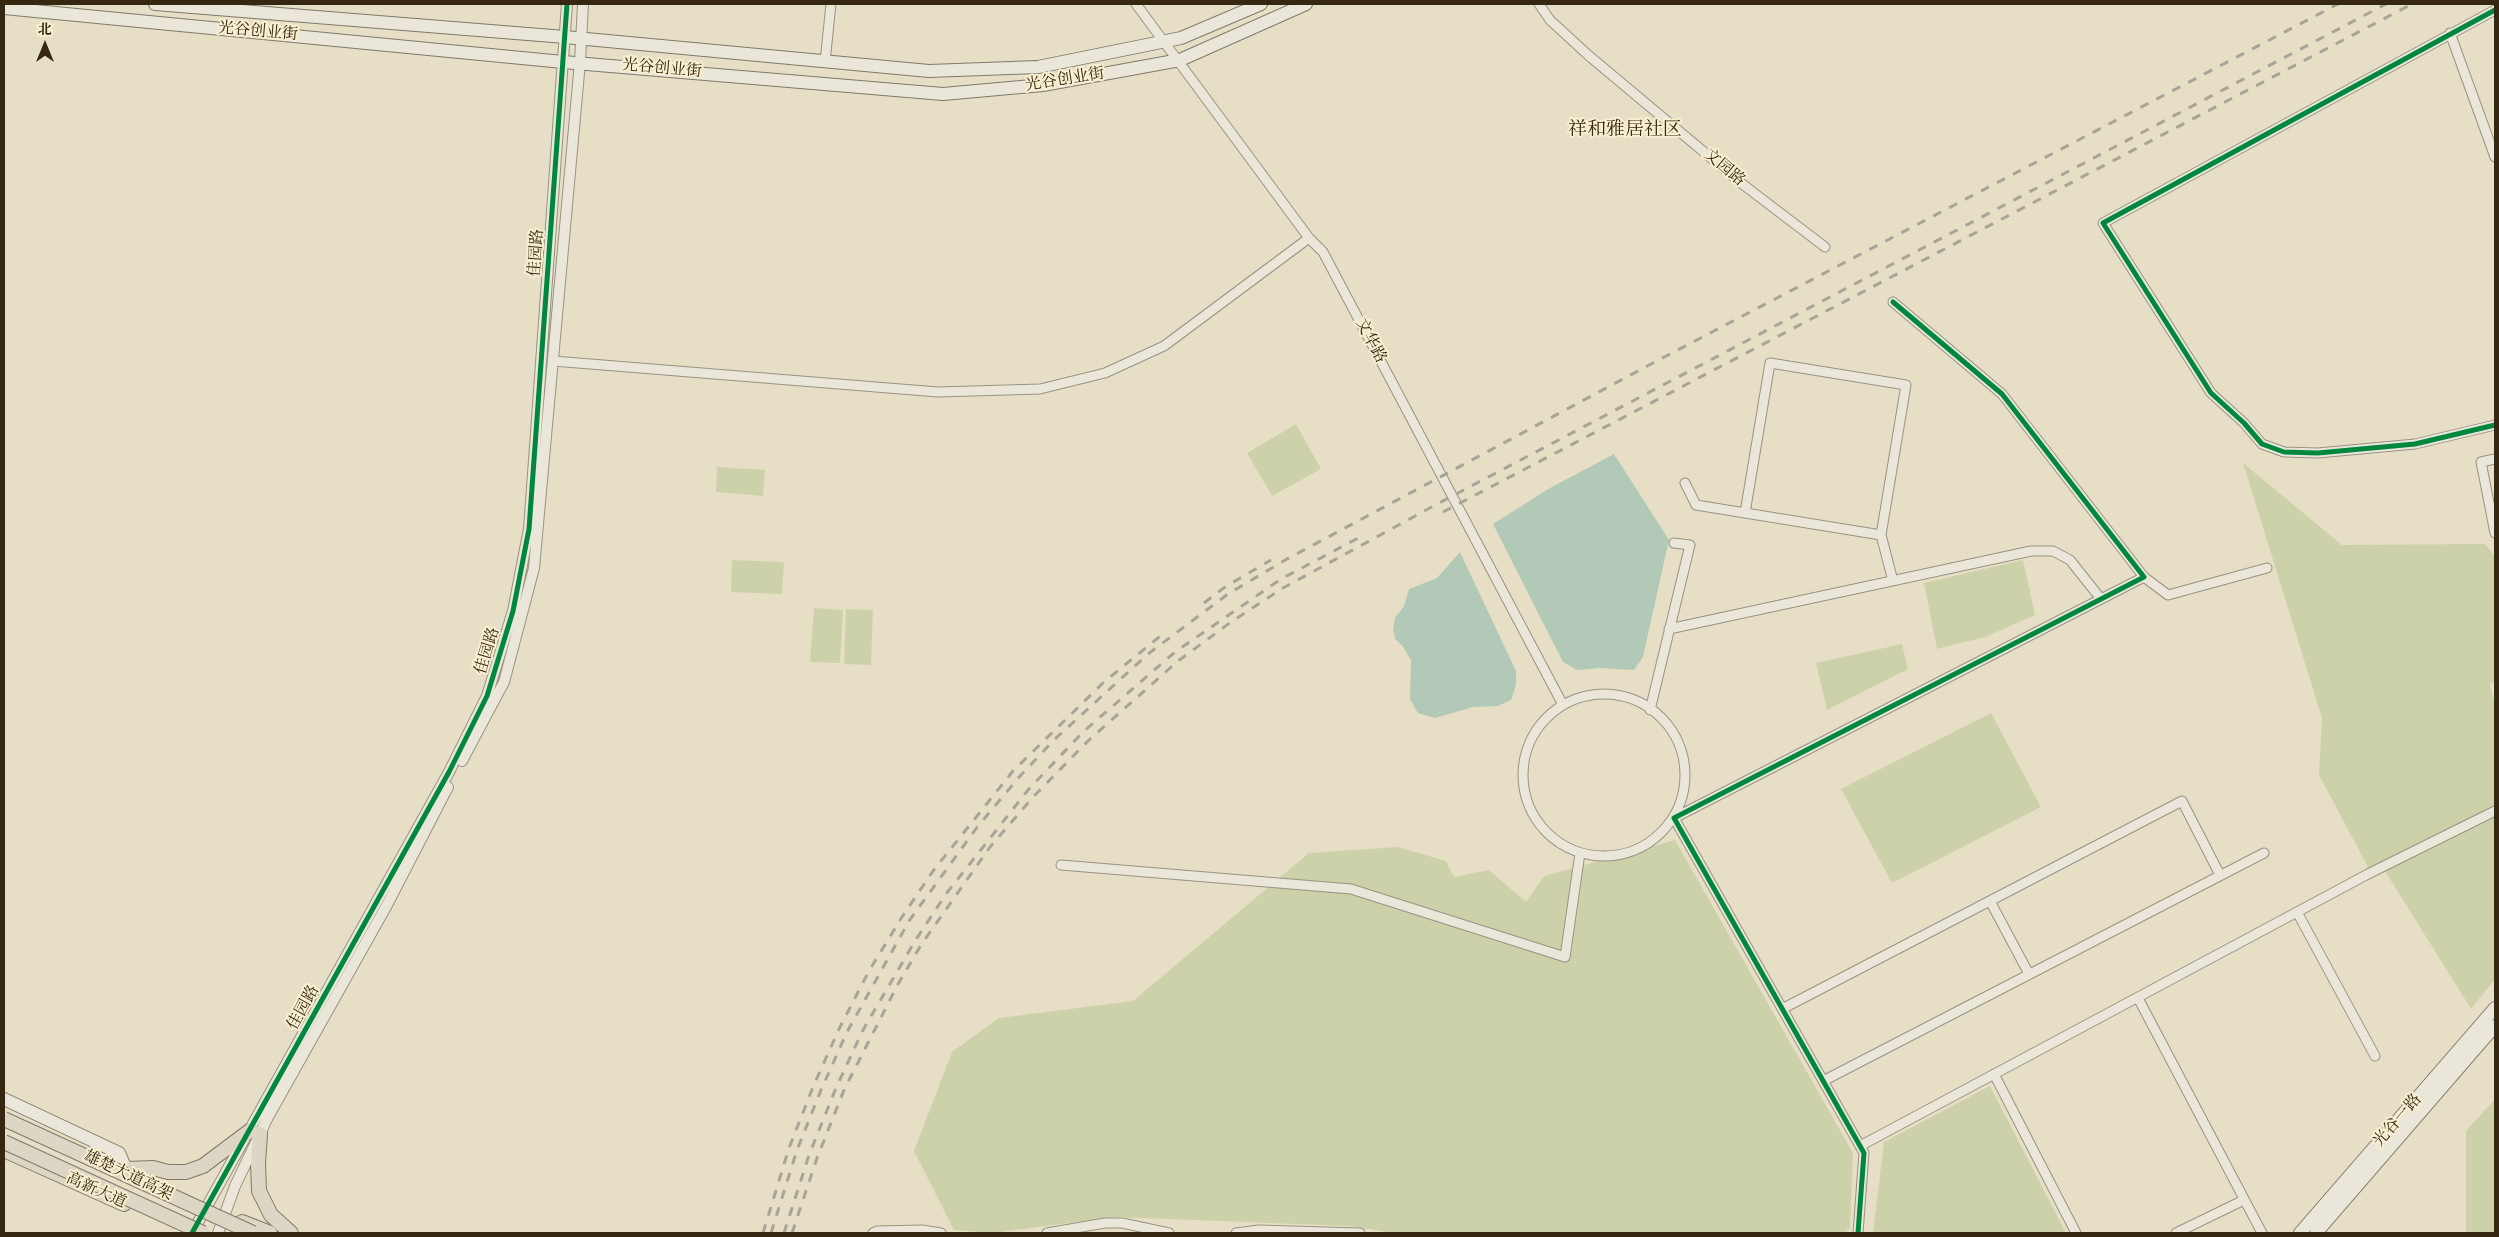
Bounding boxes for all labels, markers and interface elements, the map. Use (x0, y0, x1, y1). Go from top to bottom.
street label: 光谷创业街 (217, 19, 299, 45)
north arrow (20, 20, 70, 70)
text: 北 (38, 20, 52, 39)
street label: 光谷创业街 (621, 56, 703, 82)
street label: 光谷创业街 (1024, 64, 1106, 96)
district label: 祥和雅居社区 (1568, 120, 1682, 142)
street label: 文园路 (1699, 145, 1749, 191)
street label: 佳园路 (526, 228, 548, 278)
street label: 文华路 (1350, 315, 1390, 367)
street label: 佳园路 (472, 625, 504, 677)
street label: 佳园路 (284, 982, 324, 1034)
street label: 光谷一路 (2370, 1091, 2426, 1151)
street label: 雄楚大道高架 (80, 1147, 176, 1205)
street label: 高新大道 (63, 1169, 129, 1213)

